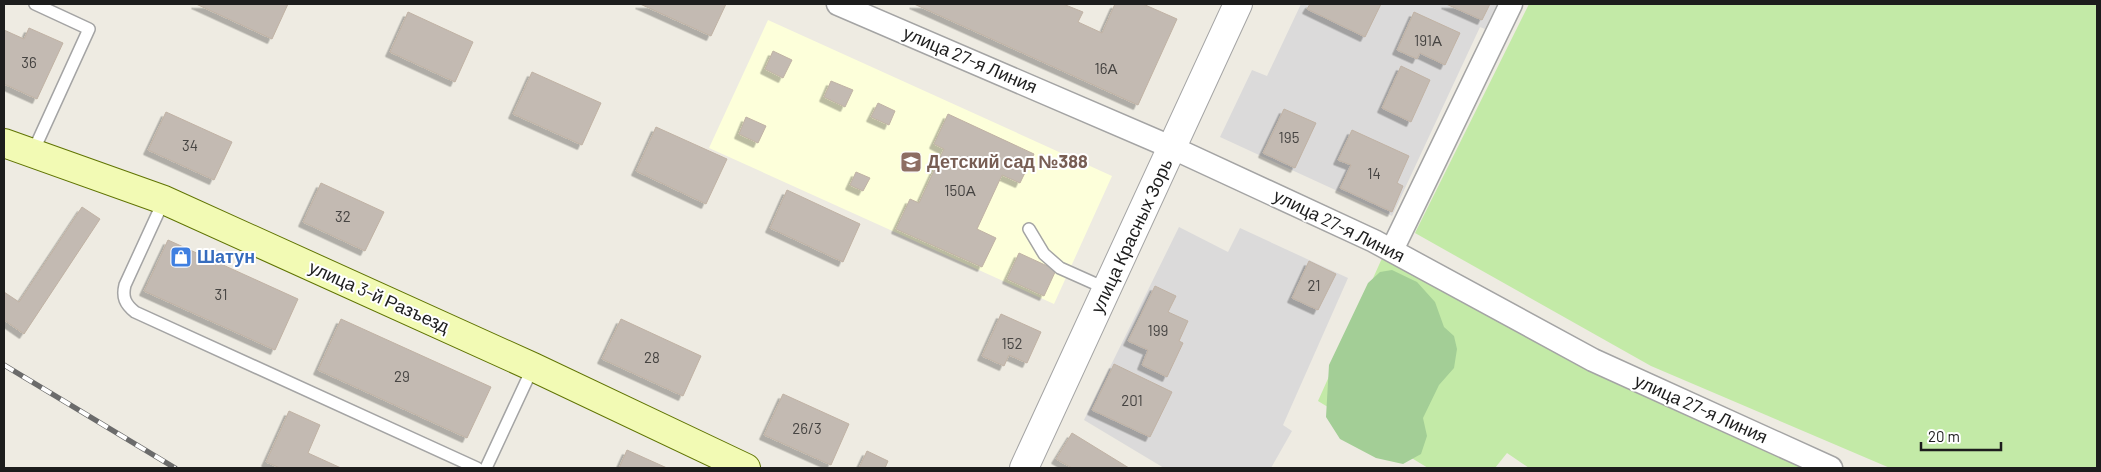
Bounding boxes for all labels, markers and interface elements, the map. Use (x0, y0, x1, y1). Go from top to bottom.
street label: улица 27-я Линия (900, 21, 1041, 97)
house number: 191А (1414, 31, 1442, 49)
house number: 36 (21, 53, 37, 71)
house number: 16А (1095, 59, 1117, 77)
house number: 195 (1279, 128, 1299, 146)
house number: 34 (182, 136, 198, 154)
school or university icon: Детский сад №388 (899, 150, 923, 174)
place label: Детский сад №388 (927, 150, 1088, 172)
street label: улица Красных Зорь (1086, 155, 1177, 317)
house number: 14 (1367, 164, 1381, 182)
house number: 150А (944, 181, 976, 199)
street label: улица 27-я Линия (1270, 184, 1409, 266)
house number: 32 (335, 207, 351, 225)
shop icon: Шатун (169, 245, 193, 269)
place label: Шатун (197, 245, 255, 267)
street label: улица 3-й Разъезд (306, 255, 453, 337)
house number: 21 (1307, 276, 1321, 294)
house number: 31 (215, 285, 227, 303)
house number: 199 (1148, 321, 1168, 339)
house number: 152 (1001, 334, 1023, 352)
house number: 28 (644, 348, 660, 366)
house number: 29 (394, 367, 410, 385)
street label: улица 27-я Линия (1631, 369, 1771, 447)
house number: 201 (1121, 391, 1143, 409)
house number: 26/3 (792, 419, 822, 437)
scale bar (1921, 420, 2001, 452)
text: 20 m (1928, 427, 1960, 445)

